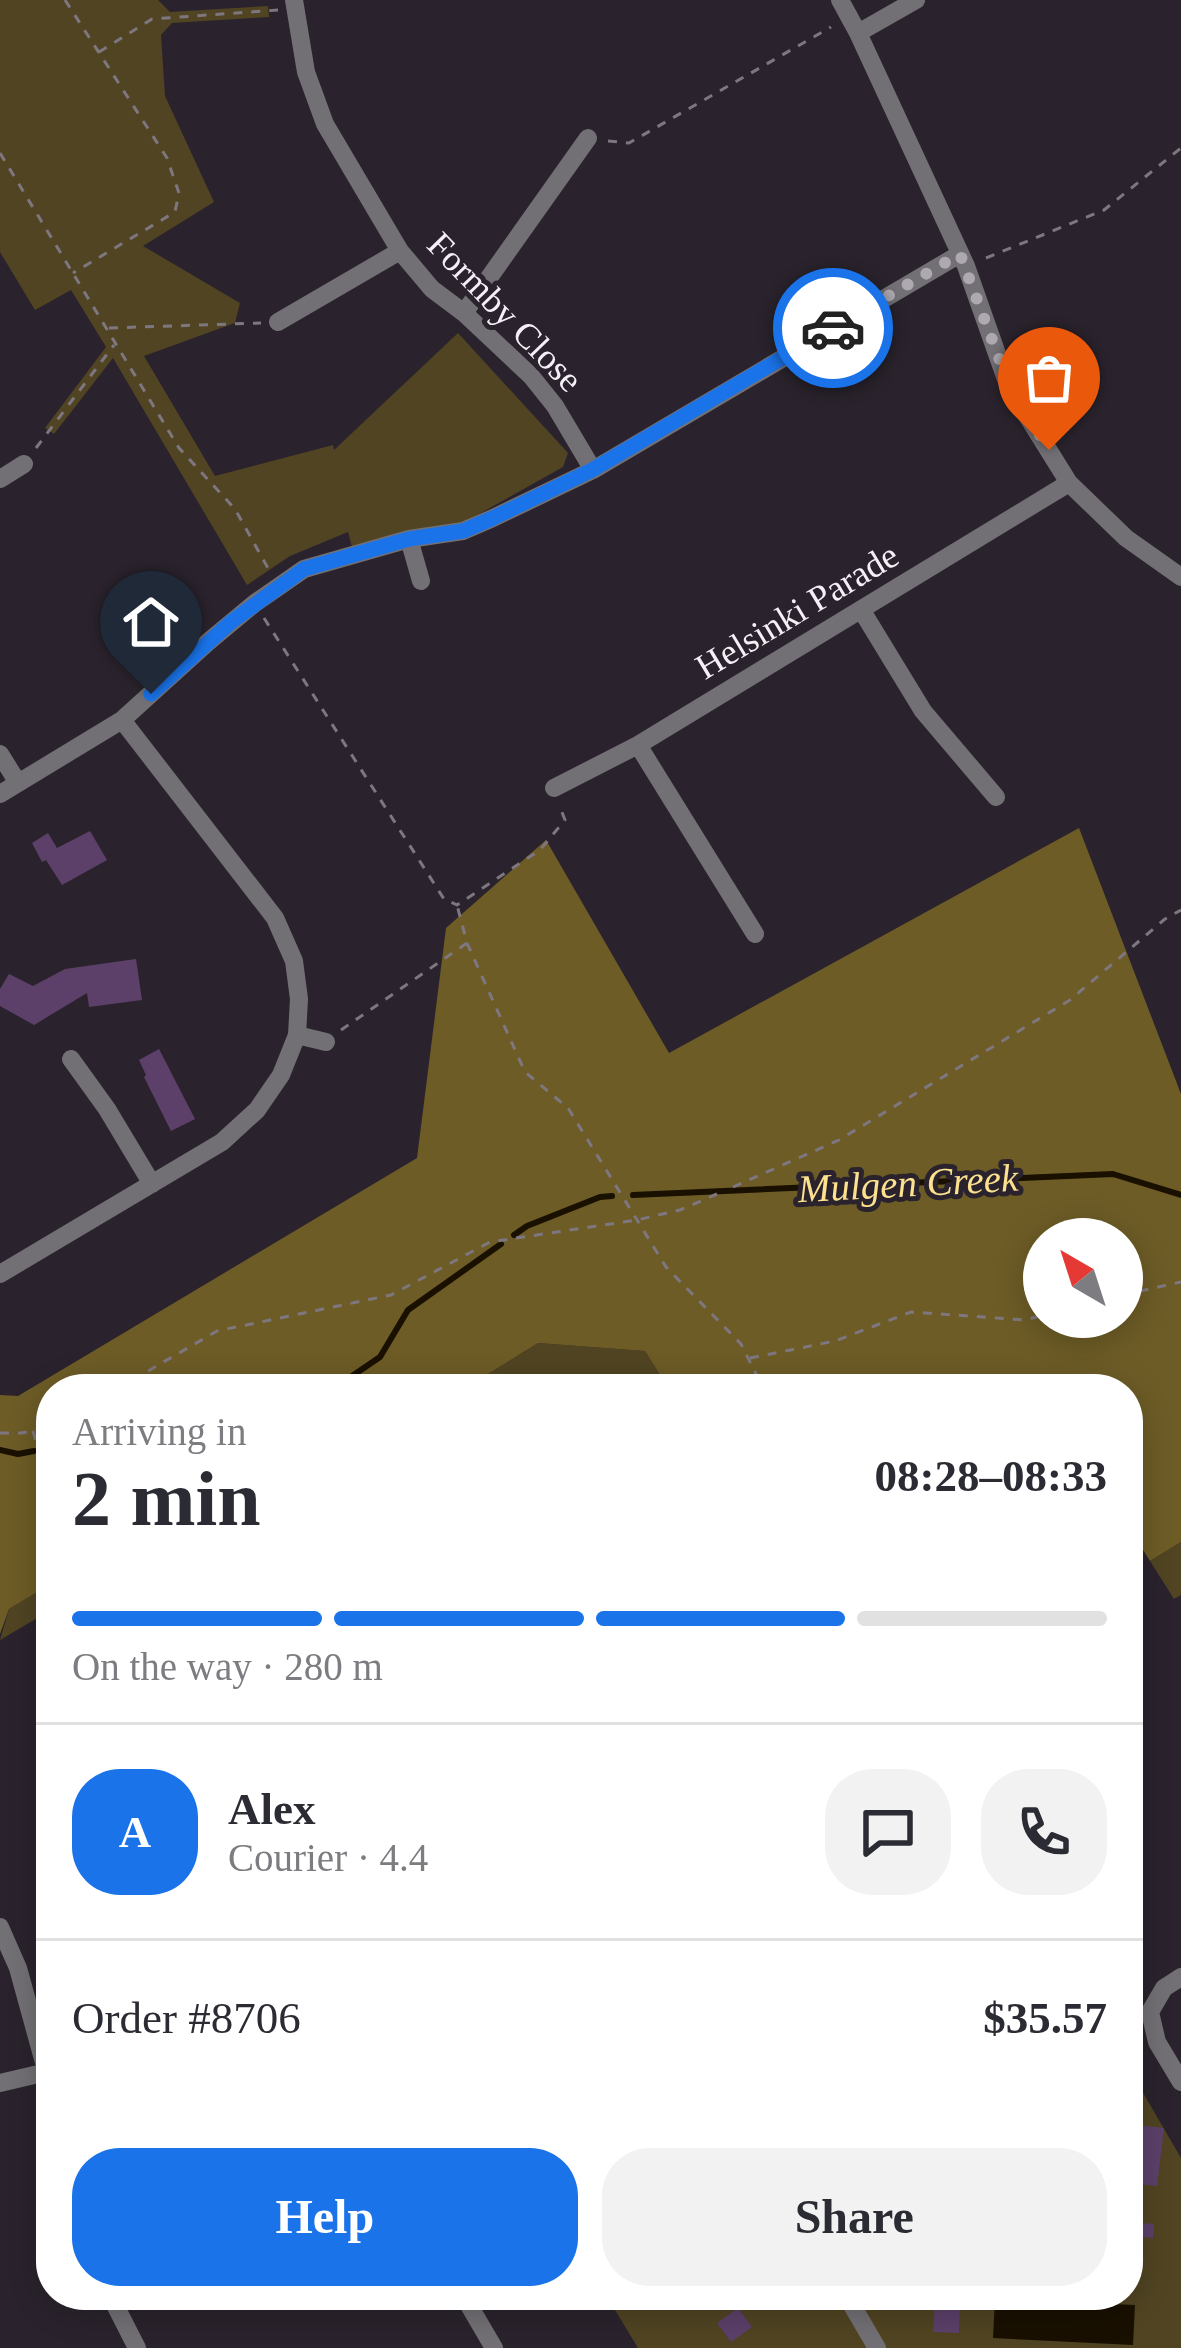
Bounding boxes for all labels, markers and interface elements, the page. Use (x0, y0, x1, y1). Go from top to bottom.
street label: Formby Close (419, 224, 591, 400)
courier (773, 268, 893, 388)
icon: car (800, 295, 866, 361)
pin (998, 327, 1100, 450)
icon: bag (1016, 345, 1082, 411)
street label: Helsinki Parade (689, 535, 905, 687)
pin (100, 571, 202, 694)
icon: home (118, 589, 184, 655)
water label: Mulgen Creek (796, 1156, 1020, 1211)
north arrow (1023, 1218, 1143, 1338)
map controls (1023, 1218, 1143, 1338)
text: Arriving in (72, 1410, 246, 1453)
text: 08:28–08:33 (875, 1451, 1107, 1501)
text: 2 min (72, 1455, 261, 1542)
text: On the way · 280 m (72, 1645, 383, 1688)
button: chat (825, 1769, 951, 1895)
button: phone (981, 1769, 1107, 1895)
text: Alex (228, 1784, 315, 1834)
text: A (119, 1807, 151, 1857)
text: Courier · 4.4 (228, 1836, 428, 1879)
text: Order #8706 (72, 1993, 301, 2043)
text: $35.57 (983, 1993, 1107, 2043)
button: Help (72, 2148, 578, 2286)
button: Share (602, 2148, 1107, 2286)

